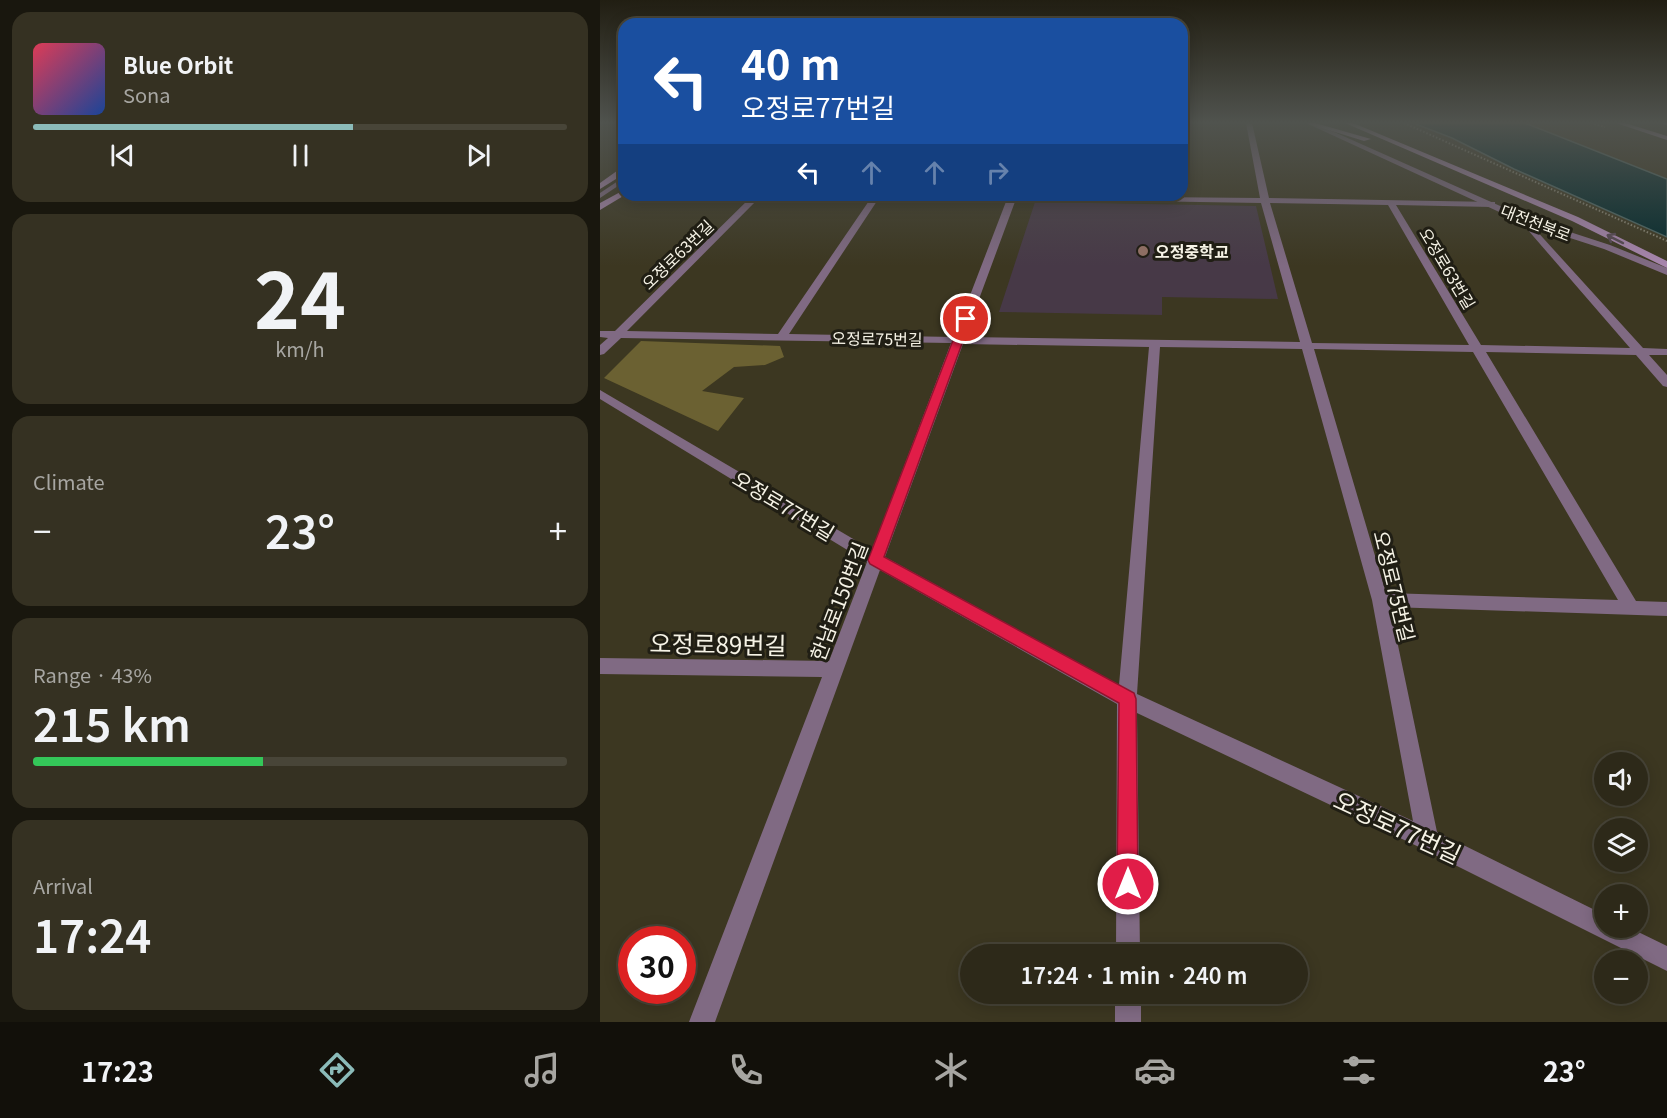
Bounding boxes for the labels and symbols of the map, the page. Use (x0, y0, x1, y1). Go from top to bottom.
street label: 대전천북로 (1497, 198, 1575, 246)
street label: 오정로63번길 (636, 214, 718, 294)
street label: 오정로63번길 (1414, 223, 1482, 313)
one-way arrow (1606, 232, 1624, 244)
place label: 오정중학교 (1155, 239, 1229, 263)
marker: 오정중학교 (1136, 244, 1150, 258)
pin (940, 293, 991, 344)
street label: 오정로75번길 (831, 325, 923, 351)
street label: 오정로77번길 (728, 463, 840, 547)
street label: 오정로75번길 (1367, 527, 1423, 645)
street label: 한남로150번길 (802, 537, 874, 665)
street label: 오정로89번길 (649, 624, 787, 662)
street label: 오정로77번길 (1329, 781, 1467, 871)
position arrow (1096, 852, 1160, 916)
speed limit sign: 30 (618, 926, 696, 1004)

